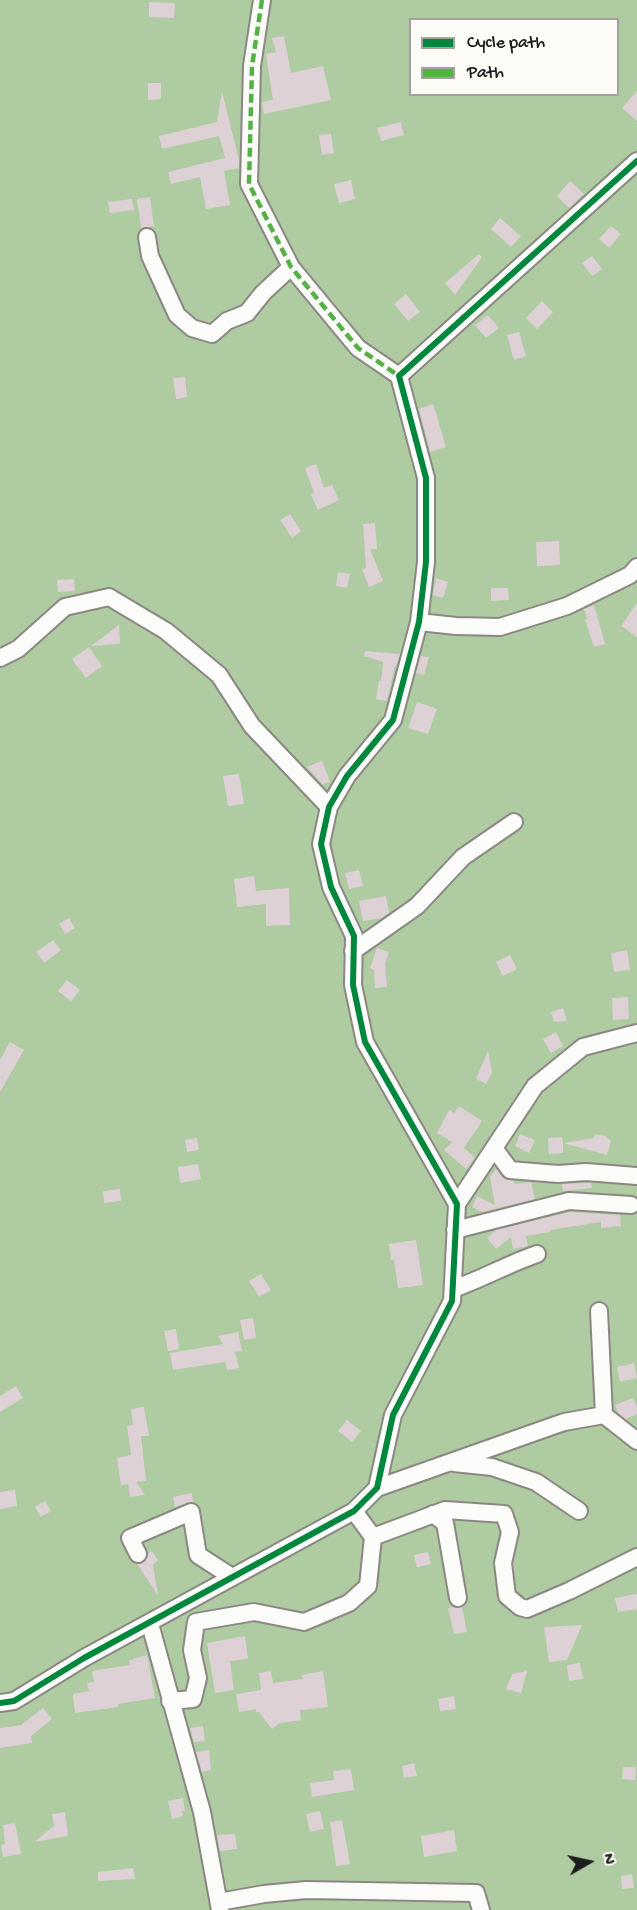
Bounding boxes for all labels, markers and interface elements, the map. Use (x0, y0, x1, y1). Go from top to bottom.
legend (409, 18, 619, 96)
text: Cycle path (467, 33, 545, 54)
text: Path (467, 63, 504, 84)
north arrow (559, 1832, 619, 1892)
text: N (597, 1852, 617, 1866)

